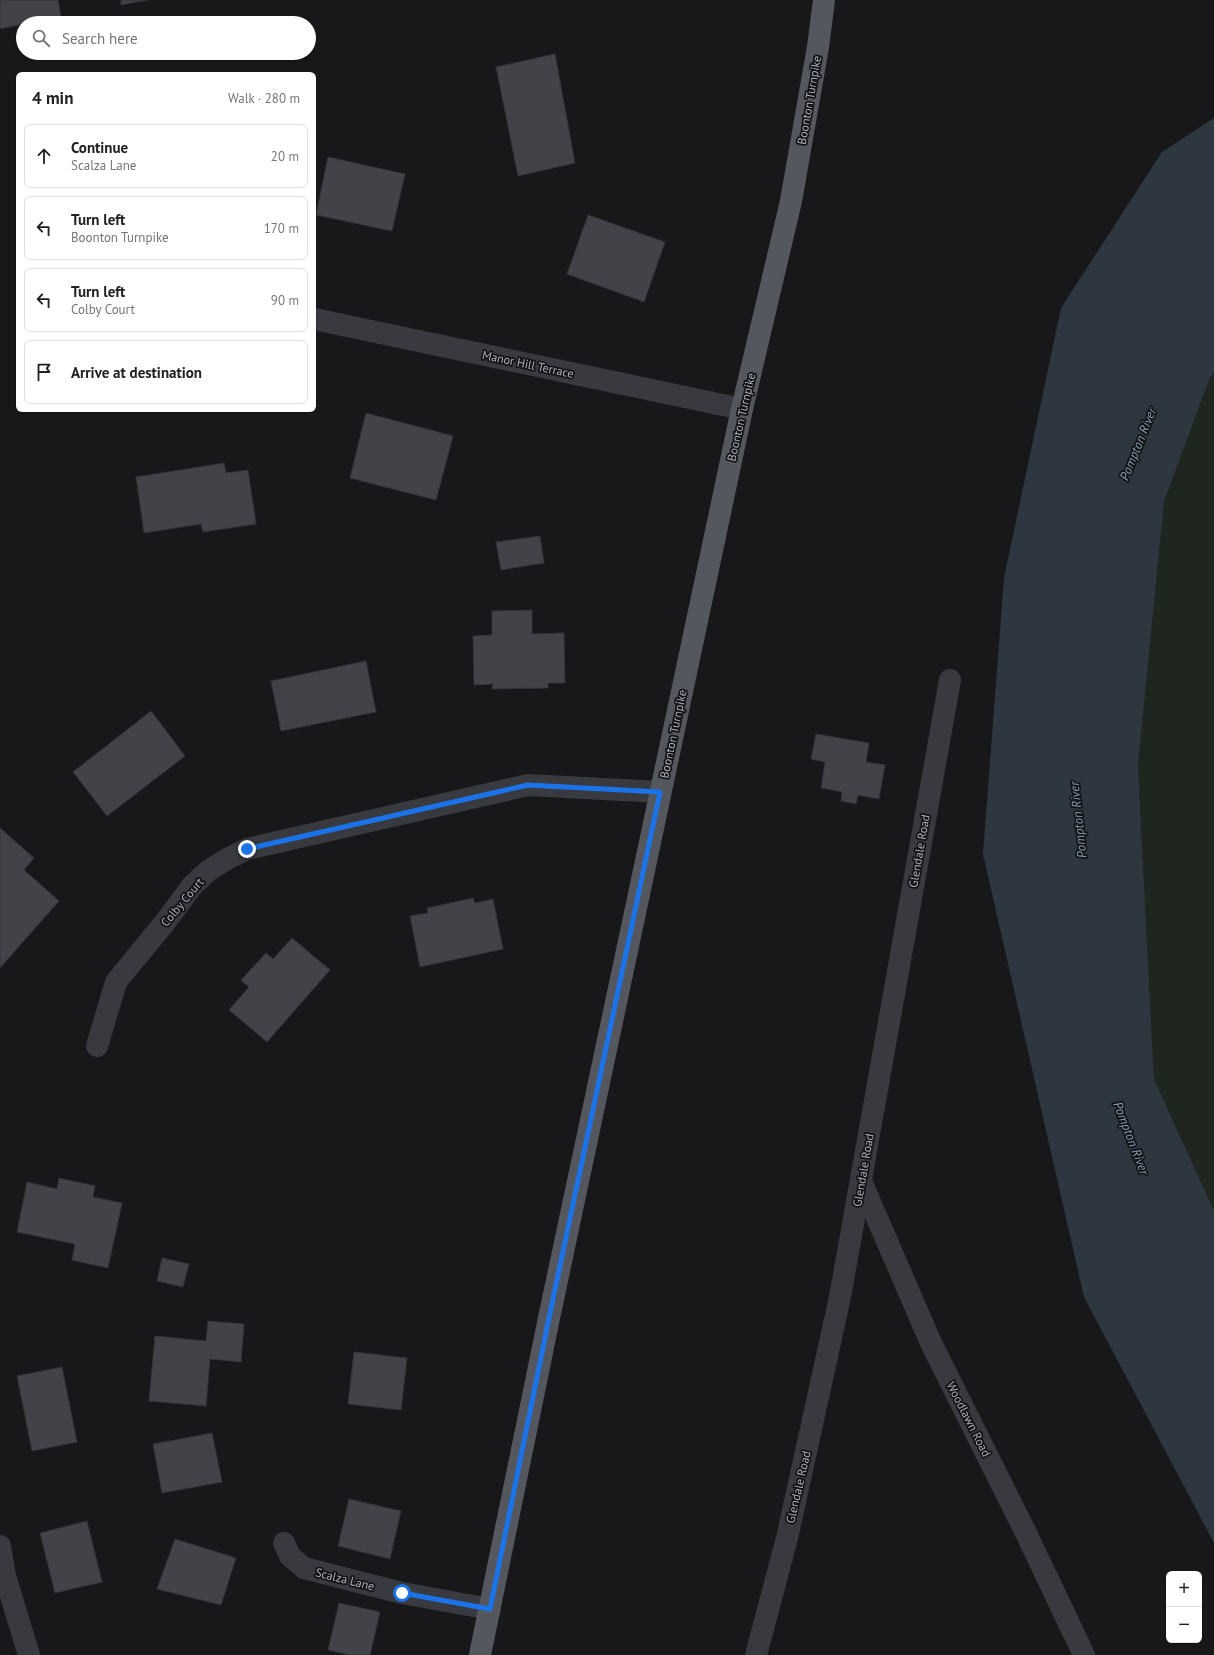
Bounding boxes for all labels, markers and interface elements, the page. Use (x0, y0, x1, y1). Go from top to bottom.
search box (16, 16, 316, 60)
icon: search (30, 27, 52, 49)
text: Search here (62, 29, 138, 48)
street label: Boonton Turnpike (794, 54, 824, 146)
text: 4 min (32, 87, 73, 109)
text: Walk · 280 m (228, 90, 300, 107)
text: Continue (71, 138, 128, 157)
icon: ahead (33, 145, 55, 167)
text: 20 m (271, 148, 299, 165)
text: Scalza Lane (71, 157, 136, 174)
text: Turn left (71, 210, 125, 229)
icon: left (33, 217, 55, 239)
text: 170 m (264, 220, 299, 237)
text: Boonton Turnpike (71, 229, 169, 246)
text: Turn left (71, 282, 125, 301)
icon: left (33, 289, 55, 311)
text: 90 m (271, 292, 299, 309)
text: Colby Court (71, 301, 135, 318)
street label: Manor Hill Terrace (481, 347, 575, 381)
icon: arrive (33, 361, 55, 383)
text: Arrive at destination (71, 363, 202, 382)
street label: Boonton Turnpike (724, 371, 758, 463)
water label: Pompton River (1116, 404, 1161, 483)
street label: Boonton Turnpike (656, 688, 690, 780)
water label: Pompton River (1065, 780, 1090, 859)
street label: Glendale Road (905, 813, 933, 889)
route end (238, 840, 256, 858)
street label: Colby Court (157, 875, 207, 929)
water label: Pompton River (1109, 1099, 1153, 1178)
street label: Glendale Road (849, 1132, 877, 1208)
street label: Woodlawn Road (944, 1379, 994, 1459)
street label: Glendale Road (782, 1449, 814, 1525)
street label: Scalza Lane (314, 1564, 376, 1594)
map controls (1166, 1571, 1202, 1643)
button: + (1166, 1571, 1202, 1607)
route start (393, 1584, 411, 1602)
button: − (1166, 1607, 1202, 1643)

